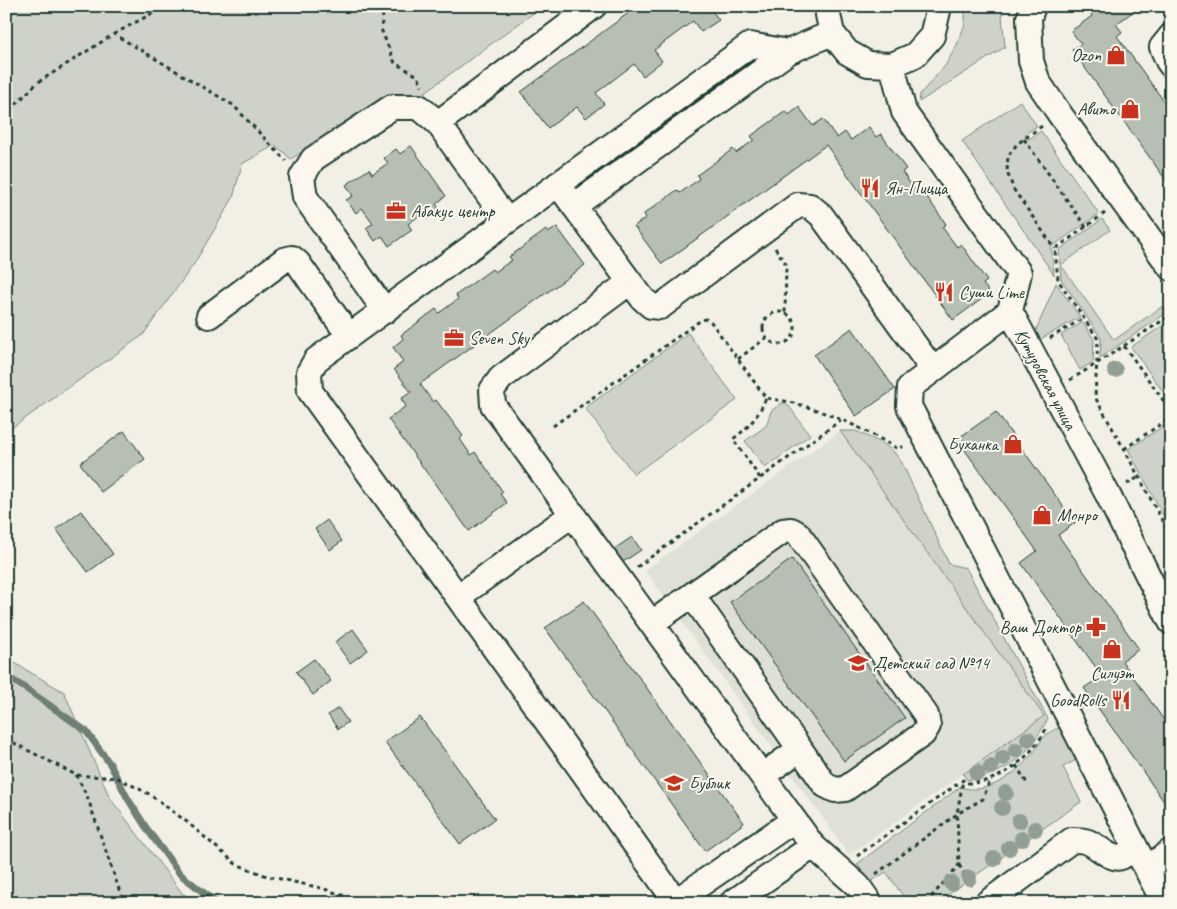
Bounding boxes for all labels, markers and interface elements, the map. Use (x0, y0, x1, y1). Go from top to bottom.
place label: Ozon (1071, 44, 1102, 66)
shop icon: Ozon (1105, 44, 1127, 66)
place label: Авито (1077, 98, 1117, 120)
shop icon: Авито (1119, 98, 1141, 120)
restaurant icon: Ян-Пицца (859, 177, 881, 199)
place label: Ян-Пицца (885, 177, 949, 199)
office icon: Абакус центр (385, 200, 407, 222)
place label: Абакус центр (411, 200, 496, 222)
restaurant icon: Суши Lime (933, 281, 955, 303)
place label: Суши Lime (959, 281, 1025, 303)
street label: Кутузовская улица (1009, 325, 1083, 435)
office icon: Seven Sky (443, 327, 465, 349)
place label: Seven Sky (469, 327, 531, 349)
place label: Буханка (948, 433, 1000, 455)
shop icon: Буханка (1002, 433, 1024, 455)
shop icon: Монро (1031, 504, 1053, 526)
place label: Монро (1057, 504, 1099, 526)
place label: Ваш Доктор (1000, 616, 1082, 638)
pharmacy icon: Ваш Доктор (1085, 616, 1107, 638)
shop icon: Силуэт (1101, 638, 1123, 660)
school or university icon: Детский сад №14 (847, 652, 869, 674)
place label: Детский сад №14 (873, 652, 991, 674)
place label: Силуэт (1091, 662, 1135, 684)
place label: GoodRolls (1050, 689, 1108, 711)
restaurant icon: GoodRolls (1110, 689, 1132, 711)
school or university icon: Бублик (663, 772, 685, 794)
place label: Бублик (689, 772, 731, 794)

